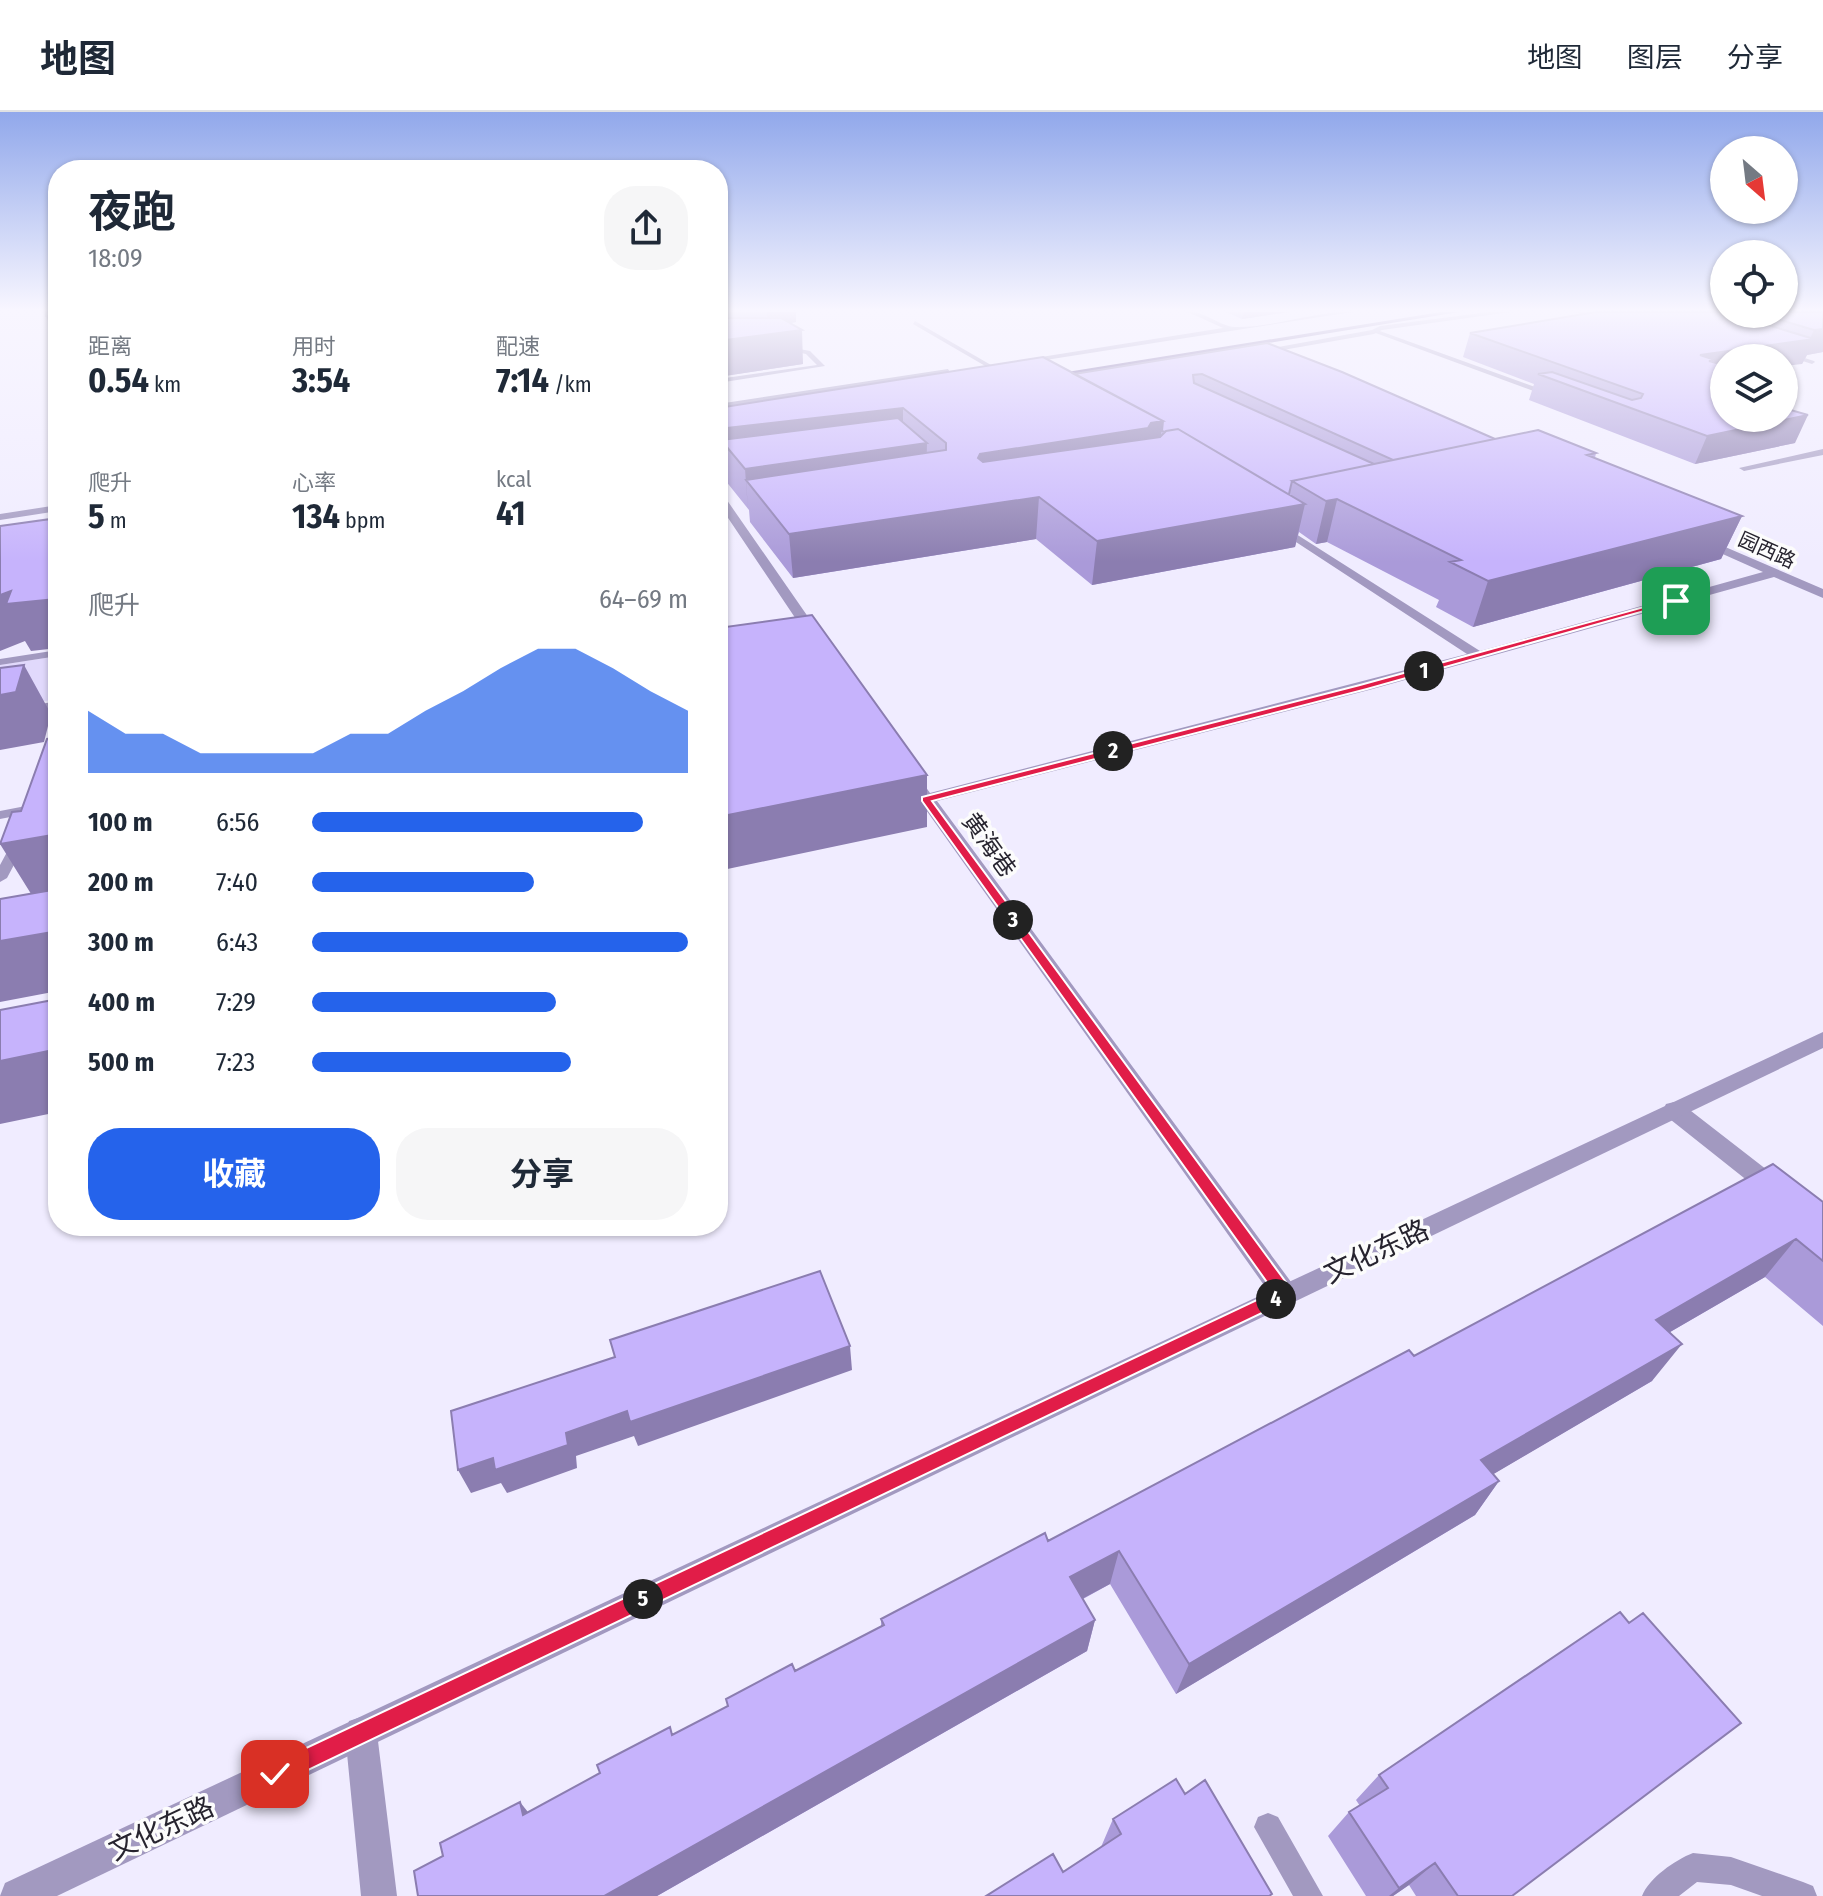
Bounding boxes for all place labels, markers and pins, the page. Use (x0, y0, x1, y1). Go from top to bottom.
pin (1642, 567, 1710, 635)
pin: 1 (1404, 651, 1444, 691)
pin: 2 (1093, 731, 1133, 771)
pin: 3 (993, 900, 1033, 940)
pin: 4 (1256, 1279, 1296, 1319)
pin: 5 (623, 1579, 663, 1619)
pin (241, 1740, 309, 1808)

